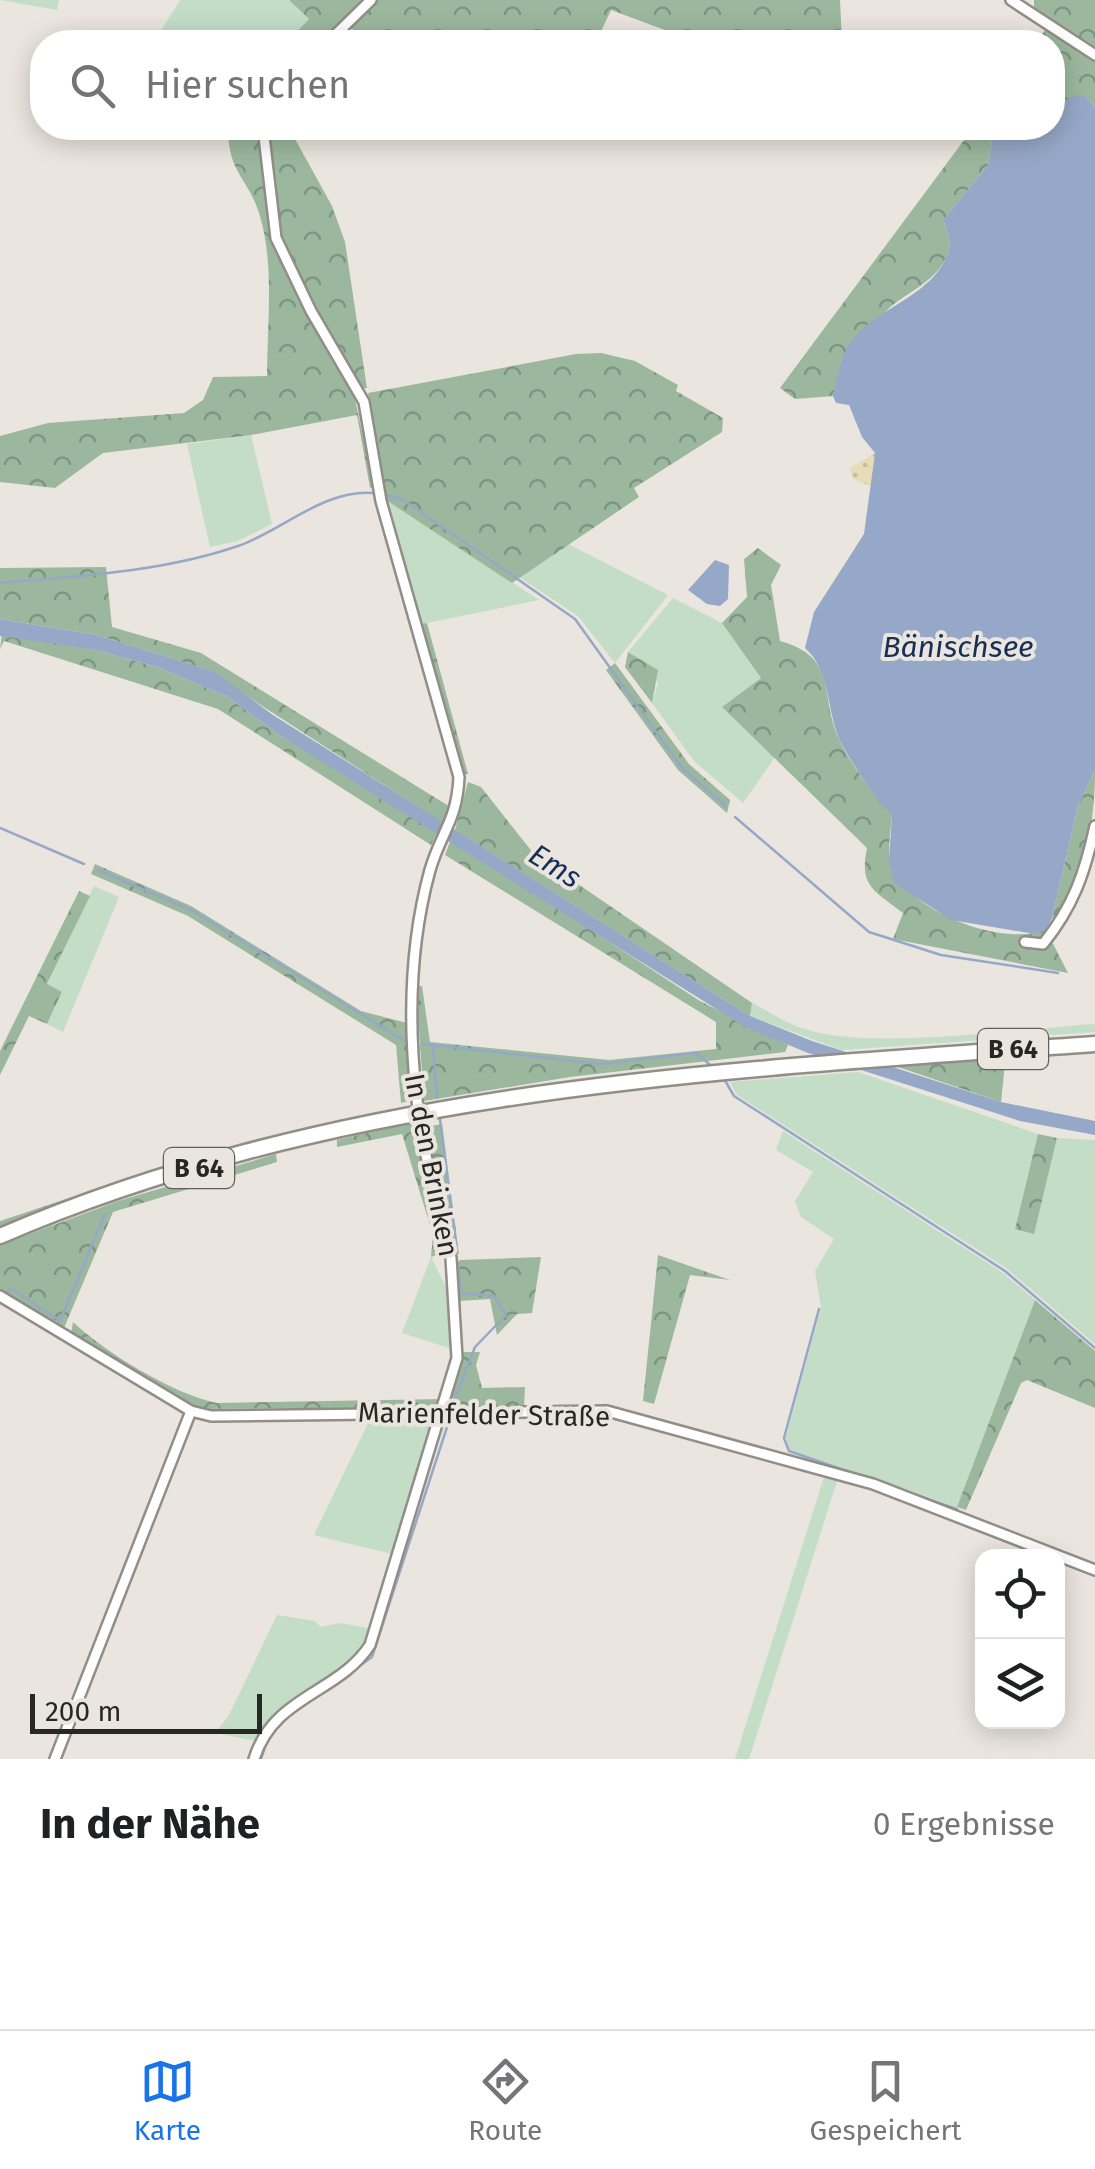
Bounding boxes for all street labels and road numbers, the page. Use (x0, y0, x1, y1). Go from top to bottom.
road number: B 64 (978, 1029, 1048, 1069)
street label: In den Brinken (398, 1071, 465, 1259)
road number: B 64 (164, 1148, 234, 1188)
street label: Marienfelder Straße (358, 1396, 610, 1433)

